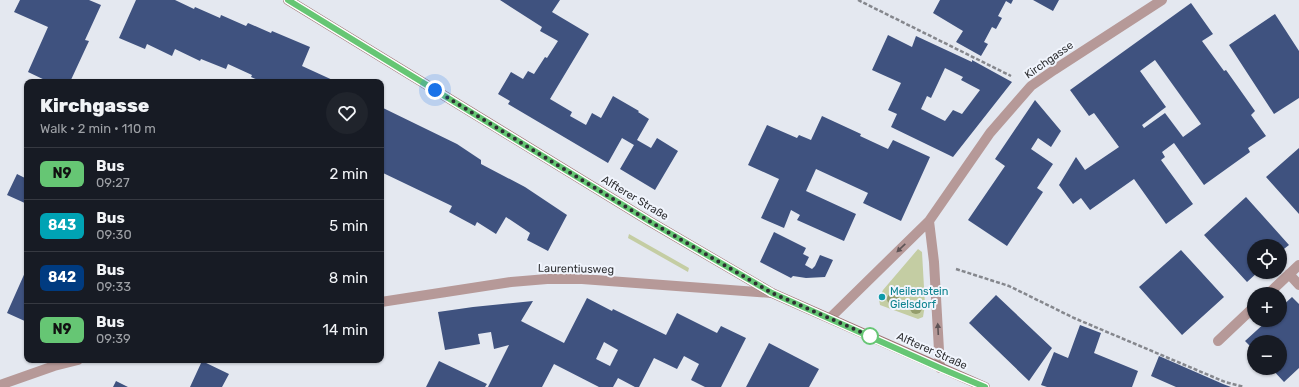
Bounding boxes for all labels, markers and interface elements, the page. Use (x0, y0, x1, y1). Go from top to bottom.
street label: Kirchgasse (1022, 39, 1076, 81)
your location (425, 80, 445, 100)
button: heart (326, 92, 368, 134)
text: Kirchgasse (40, 94, 149, 117)
text: Walk · 2 min · 110 m (40, 121, 156, 136)
text: Bus (96, 157, 124, 175)
text: N9 (52, 165, 72, 182)
text: 2 min (329, 165, 368, 183)
street label: Alfterer Straße (599, 173, 671, 223)
text: 09:27 (96, 175, 130, 190)
text: Bus (96, 209, 125, 227)
text: 843 (48, 217, 76, 234)
text: 5 min (329, 217, 368, 235)
text: 09:30 (96, 227, 132, 242)
map controls (1247, 239, 1287, 375)
button: locate (1247, 239, 1287, 279)
one-way arrow (896, 243, 906, 253)
text: Bus (96, 261, 125, 279)
street label: Laurentiusweg (538, 262, 614, 276)
text: 842 (48, 269, 76, 286)
text: 8 min (329, 269, 368, 287)
text: 09:33 (96, 279, 131, 294)
place label: Meilenstein Gielsdorf (890, 285, 948, 311)
button: + (1247, 287, 1287, 327)
marker: Meilenstein Gielsdorf (877, 292, 887, 302)
text: Bus (96, 313, 124, 331)
text: N9 (52, 321, 72, 338)
text: 14 min (323, 321, 368, 339)
one-way arrow (934, 323, 941, 335)
unlabelled marker (861, 327, 879, 345)
street label: Alfterer Straße (895, 330, 969, 372)
text: 09:39 (96, 331, 131, 346)
button: − (1247, 335, 1287, 375)

